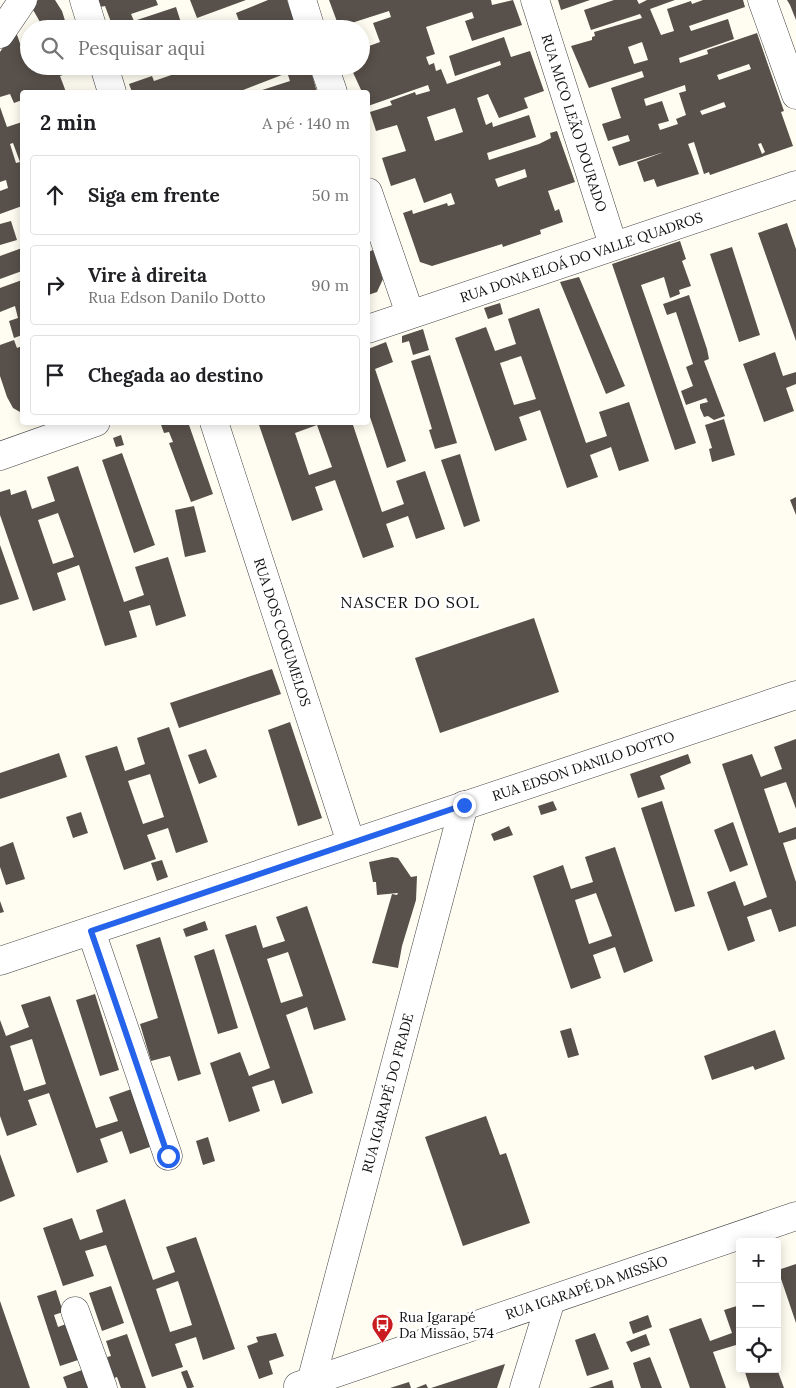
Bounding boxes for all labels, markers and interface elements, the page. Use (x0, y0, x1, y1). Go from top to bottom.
search box (20, 20, 370, 75)
street label: RUA MICO LEÃO DOURADO (537, 32, 611, 214)
icon: search (38, 34, 66, 62)
text: Pesquisar aqui (78, 36, 205, 60)
text: 2 min (40, 109, 96, 136)
text: A pé · 140 m (262, 113, 350, 133)
icon: ahead (41, 181, 69, 209)
text: Siga em frente (88, 183, 220, 207)
text: 50 m (312, 185, 349, 205)
street label: RUA DONA ELOÁ DO VALLE QUADROS (457, 208, 705, 306)
text: Vire à direita (88, 263, 207, 287)
icon: right (41, 271, 69, 299)
text: 90 m (311, 275, 349, 295)
text: Rua Edson Danilo Dotto (88, 287, 266, 307)
icon: arrive (41, 361, 69, 389)
text: Chegada ao destino (88, 363, 263, 387)
street label: RUA DOS COGUMELOS (250, 556, 315, 709)
district label: NASCER DO SOL (340, 592, 480, 612)
street label: RUA EDSON DANILO DOTTO (490, 727, 677, 805)
route end (453, 794, 476, 817)
street label: RUA IGARAPÉ DO FRADE (358, 1011, 418, 1175)
route start (157, 1145, 180, 1168)
map controls (736, 1238, 781, 1373)
button: + (736, 1238, 781, 1283)
street label: RUA IGARAPÉ DA MISSÃO (503, 1251, 670, 1324)
button: − (736, 1283, 781, 1328)
place label: Rua Igarapé Da Missão, 574 (399, 1308, 495, 1342)
bus stop icon: Rua Igarapé Da Missão, 574 (371, 1313, 395, 1344)
button: locate (736, 1328, 781, 1373)

